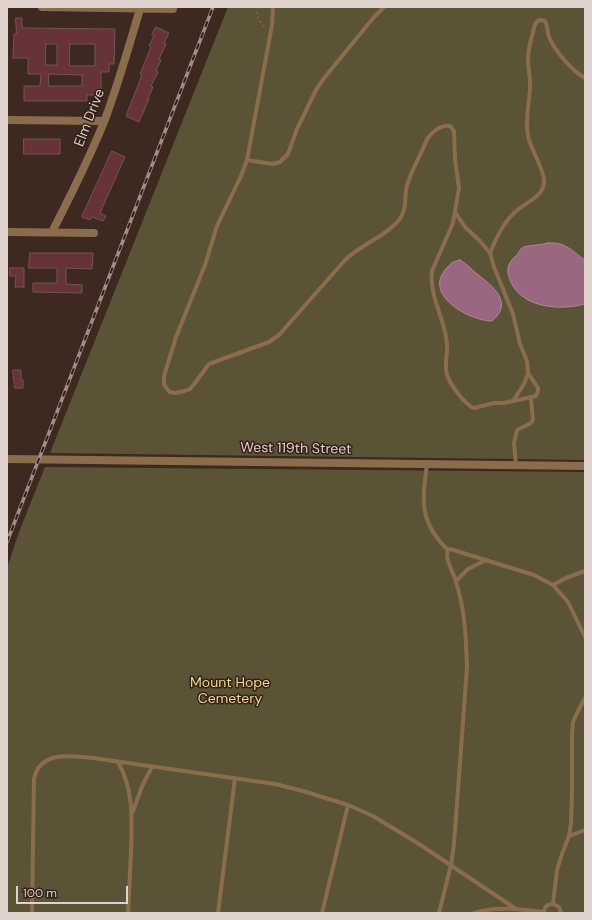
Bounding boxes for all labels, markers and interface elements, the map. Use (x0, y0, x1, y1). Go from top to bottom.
street label: Elm Drive (71, 87, 109, 149)
street label: West 119th Street (240, 440, 352, 458)
park label: Mount Hope Cemetery (190, 675, 270, 708)
scale bar (18, 878, 130, 904)
text: 100 m (23, 885, 57, 901)

